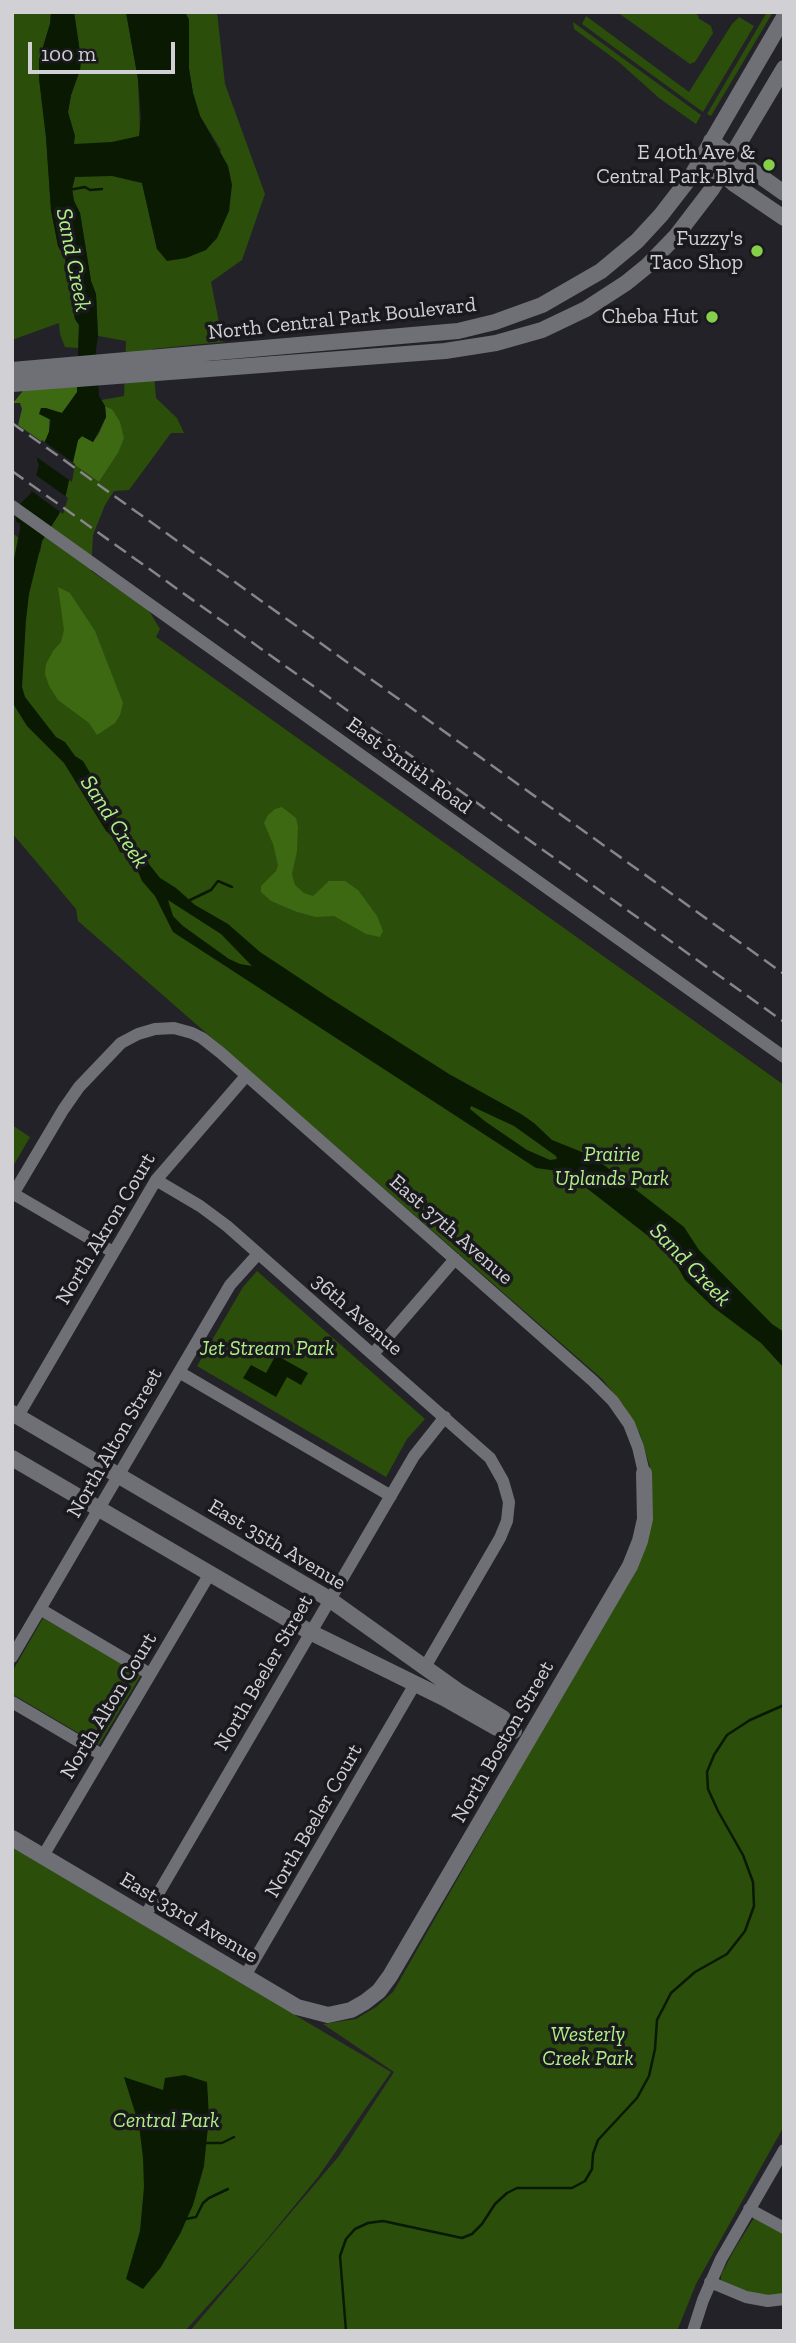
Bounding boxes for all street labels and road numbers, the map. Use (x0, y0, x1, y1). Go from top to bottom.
street label: North Central Park Boulevard (207, 292, 477, 346)
street label: East Smith Road (341, 712, 477, 820)
street label: North Akron Court (51, 1149, 161, 1309)
street label: East 37th Avenue (384, 1170, 518, 1290)
street label: 36th Avenue (306, 1269, 408, 1361)
street label: North Alton Street (62, 1364, 168, 1522)
street label: East 35th Avenue (204, 1494, 350, 1596)
street label: North Beeler Street (209, 1591, 319, 1755)
street label: North Alton Court (55, 1628, 163, 1784)
street label: North Boston Street (447, 1657, 559, 1827)
street label: North Beeler Court (260, 1740, 368, 1902)
street label: East 33rd Avenue (115, 1867, 263, 1969)

